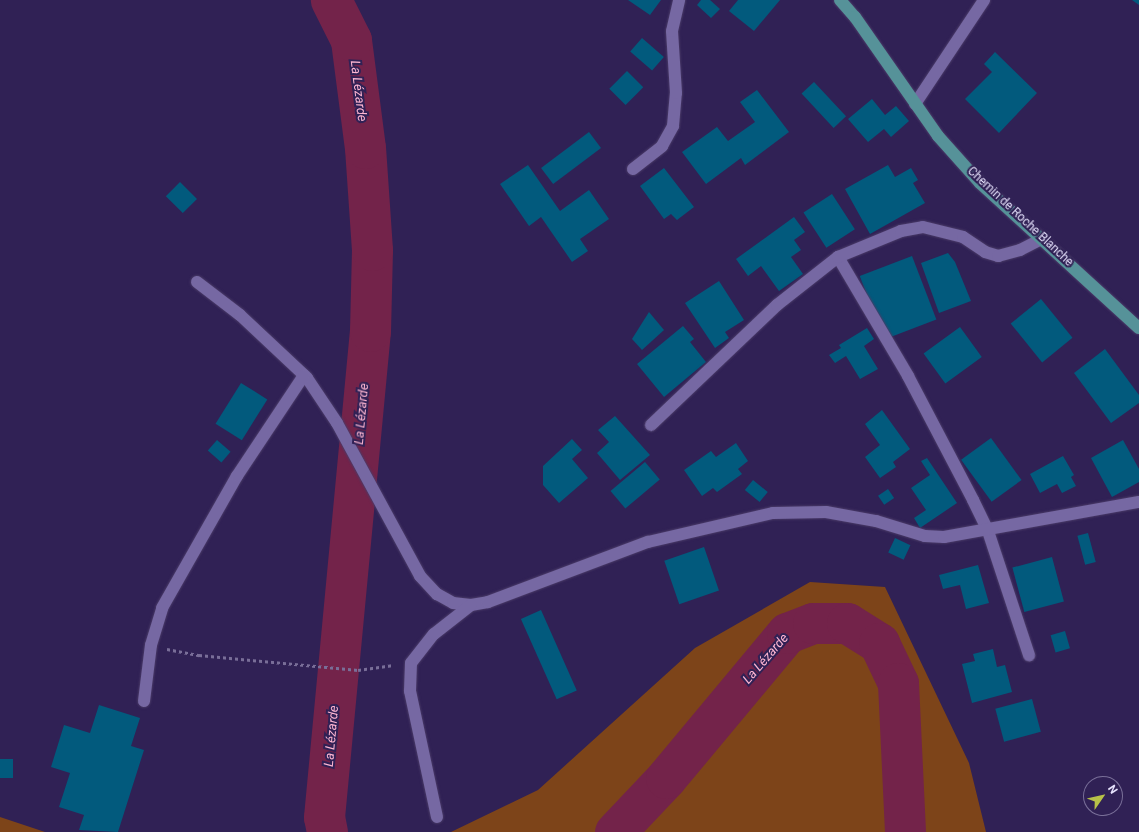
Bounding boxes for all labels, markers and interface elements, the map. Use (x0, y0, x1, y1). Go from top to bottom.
water label: La Lézarde (347, 60, 369, 122)
street label: Chemin de Roche Blanche (964, 164, 1076, 270)
water label: La Lézarde (352, 383, 372, 445)
water label: La Lézarde (740, 631, 792, 687)
water label: La Lézarde (322, 705, 342, 767)
north arrow (1083, 776, 1123, 816)
text: N (1105, 783, 1120, 796)

